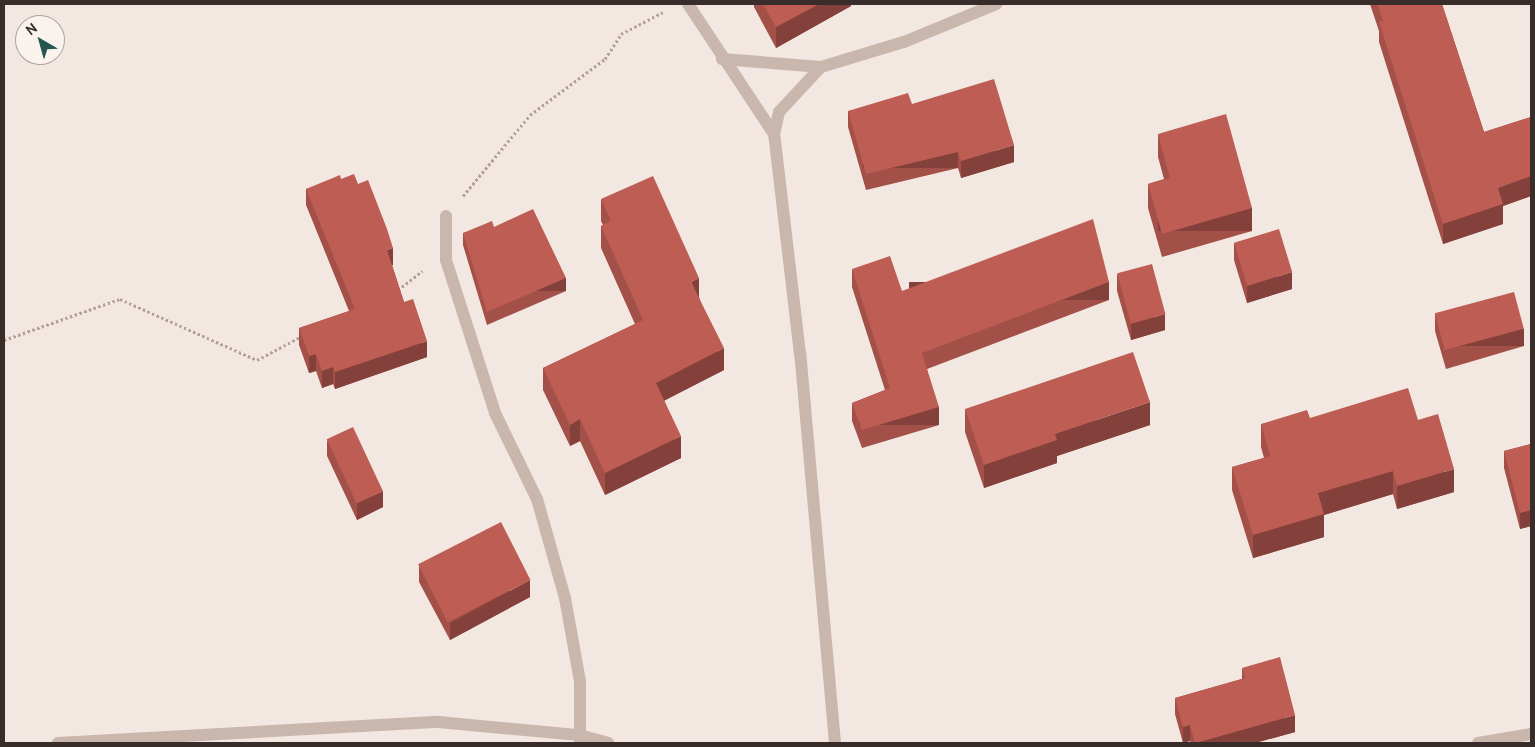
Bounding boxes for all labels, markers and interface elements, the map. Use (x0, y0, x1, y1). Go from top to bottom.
north arrow (15, 15, 65, 65)
text: N (22, 19, 41, 39)

